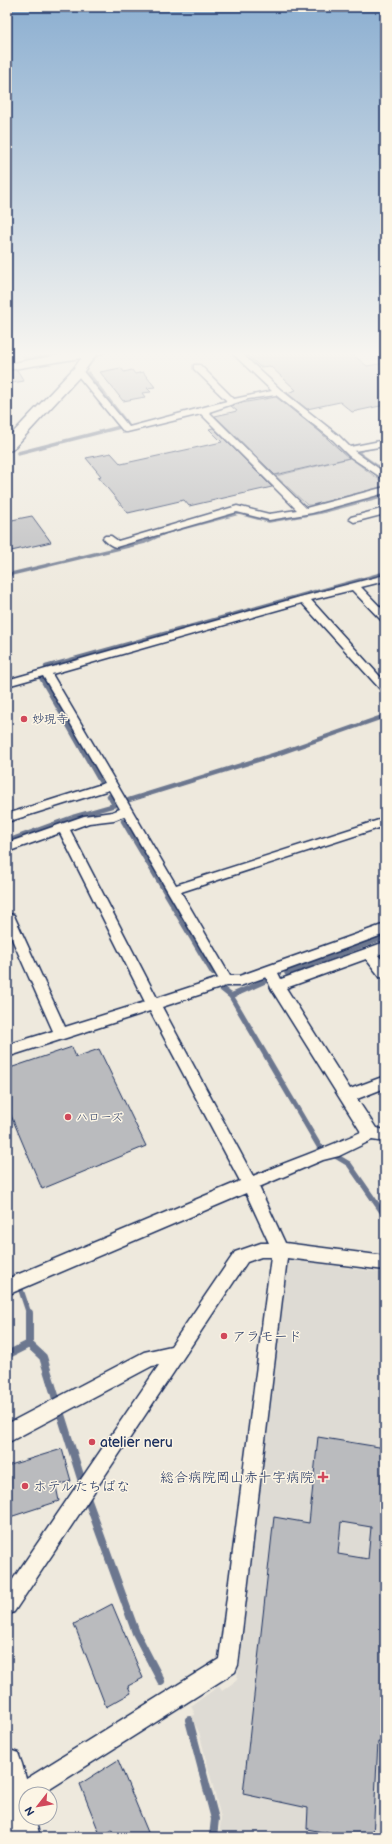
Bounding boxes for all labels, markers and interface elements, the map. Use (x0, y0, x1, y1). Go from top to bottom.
place label: 妙現寺 (32, 712, 68, 727)
marker: 妙現寺 (19, 714, 29, 724)
place label: ハローズ (76, 1110, 123, 1125)
marker: ハローズ (63, 1112, 73, 1122)
place label: アラモード (232, 1328, 302, 1345)
marker: アラモード (219, 1331, 229, 1341)
place label: atelier neru (100, 1434, 173, 1451)
marker: atelier neru (87, 1437, 97, 1447)
place label: 総合病院岡山赤十字病院 (160, 1469, 314, 1486)
marker: 総合病院岡山赤十字病院 (317, 1471, 329, 1483)
place label: ホテルたちばな (33, 1478, 130, 1495)
marker: ホテルたちばな (20, 1481, 30, 1491)
north arrow (18, 1786, 58, 1826)
text: N (22, 1804, 38, 1818)

